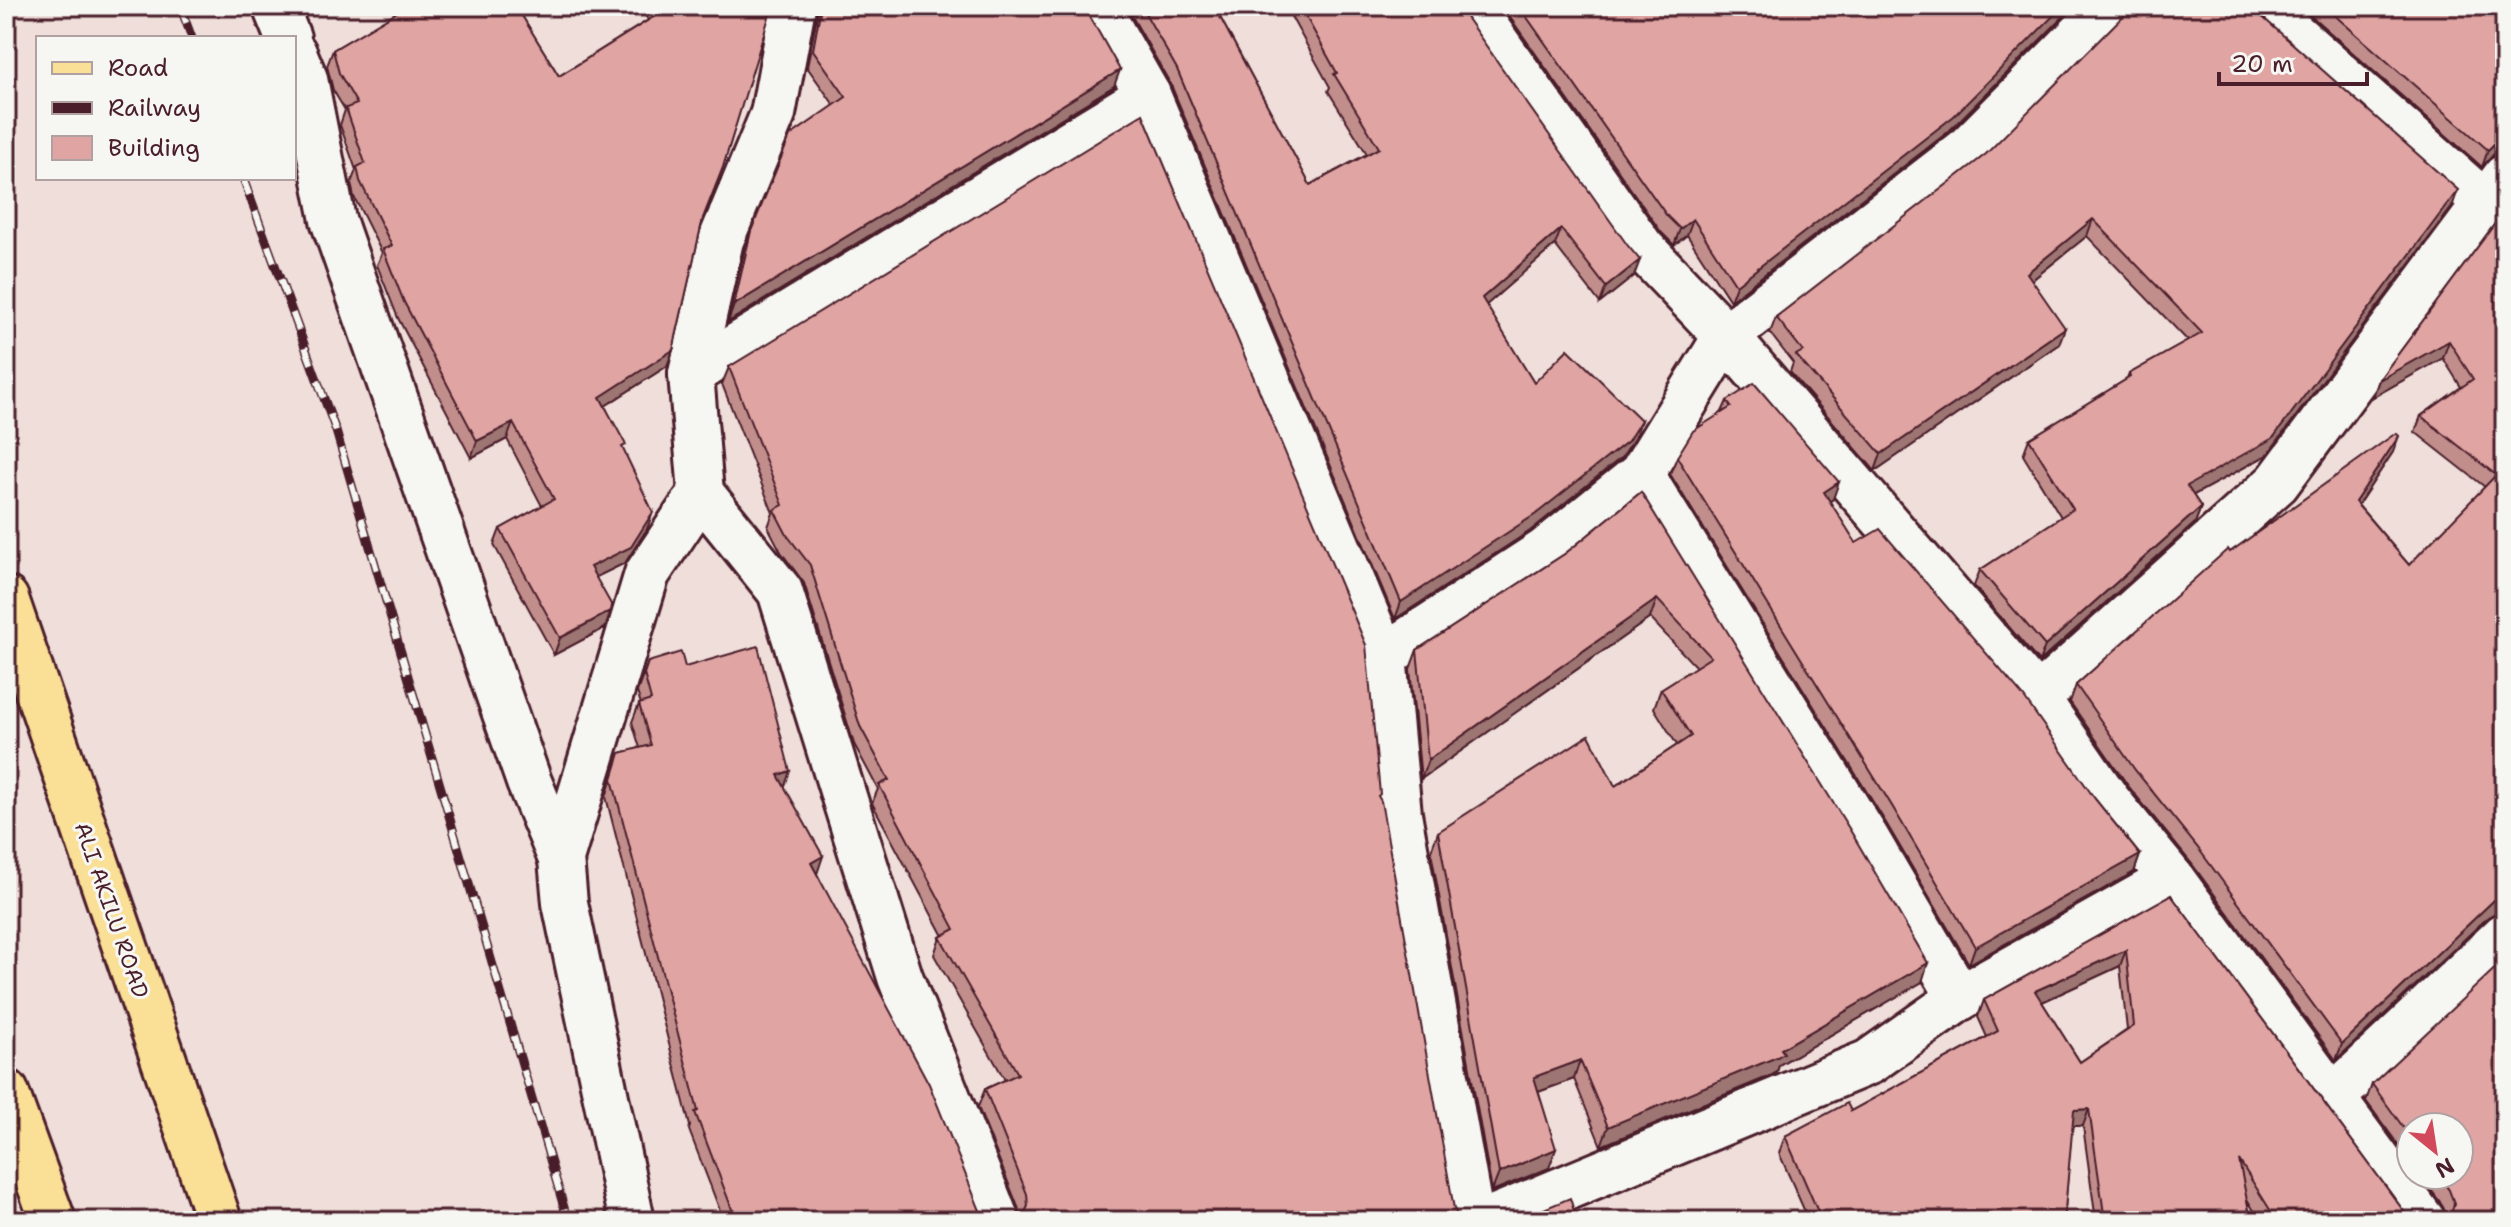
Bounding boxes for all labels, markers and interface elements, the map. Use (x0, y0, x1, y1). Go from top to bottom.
legend (36, 36, 296, 180)
scale bar (2219, 36, 2367, 86)
text: 20 m (2231, 48, 2293, 80)
text: Road (108, 52, 168, 84)
text: Railway (108, 92, 201, 124)
text: Building (108, 132, 200, 164)
street label: ALI AKILU ROAD (68, 818, 155, 1002)
north arrow (2395, 1111, 2475, 1191)
text: N (2430, 1151, 2460, 1185)

